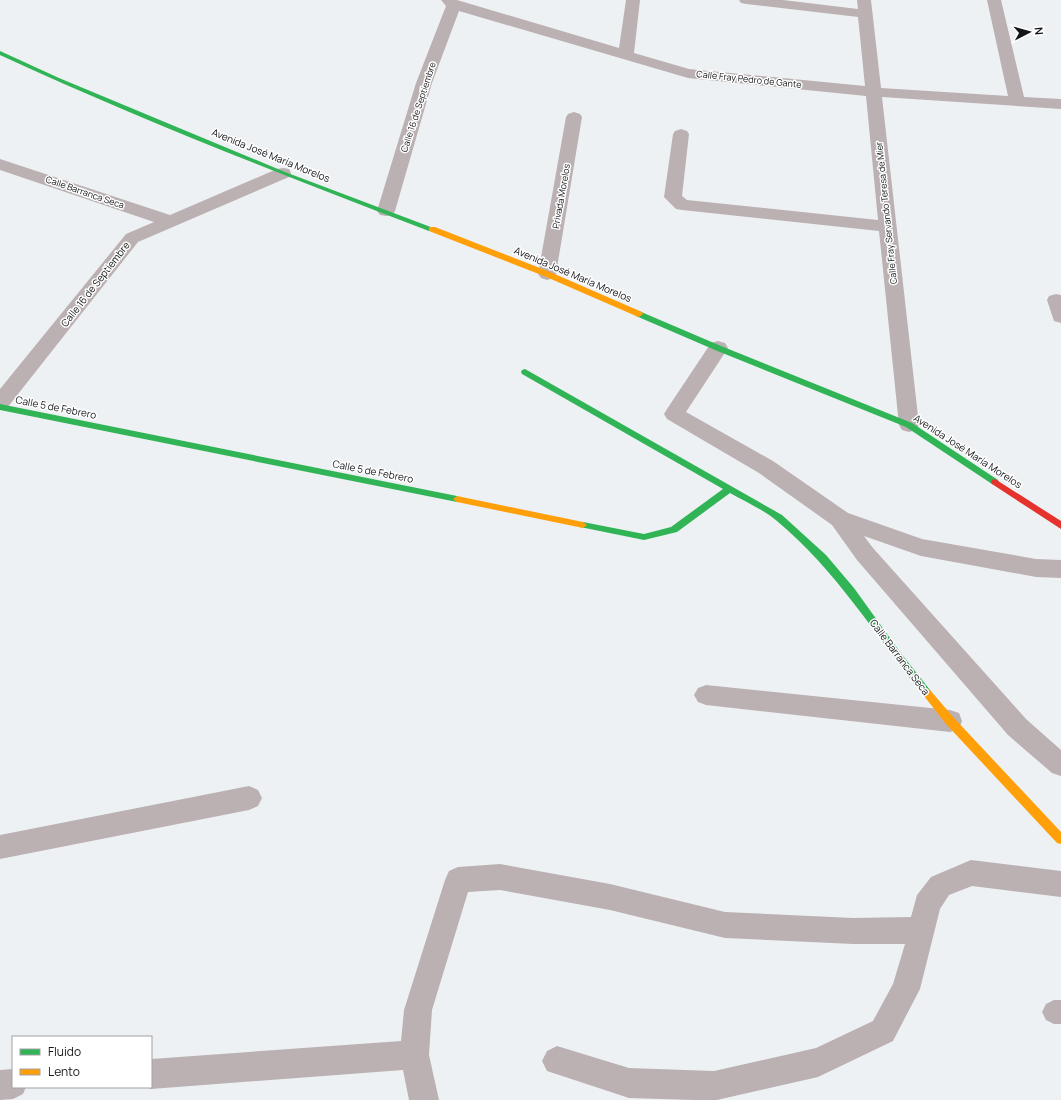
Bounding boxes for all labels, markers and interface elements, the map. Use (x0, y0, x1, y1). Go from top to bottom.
north arrow (1009, 12, 1049, 52)
text: N (1032, 26, 1047, 36)
street label: Calle 16 de Septiembre (397, 60, 439, 154)
street label: Calle Fray Pedro de Gante (696, 67, 802, 91)
street label: Avenida José María Morelos (210, 125, 332, 185)
street label: Calle Fray Servando Teresa de Mier (872, 140, 900, 285)
street label: Privada Morelos (549, 162, 573, 229)
street label: Calle Barranca Seca (44, 172, 126, 212)
street label: Calle 16 de Septiembre (57, 238, 133, 330)
street label: Avenida José María Morelos (512, 243, 634, 305)
street label: Calle 5 de Febrero (14, 392, 98, 422)
street label: Avenida José María Morelos (911, 411, 1025, 491)
street label: Calle 5 de Febrero (331, 456, 415, 486)
street label: Calle Barranca Seca (867, 616, 933, 698)
legend (12, 1036, 152, 1088)
text: Fluido (48, 1043, 81, 1060)
text: Lento (48, 1063, 80, 1080)

